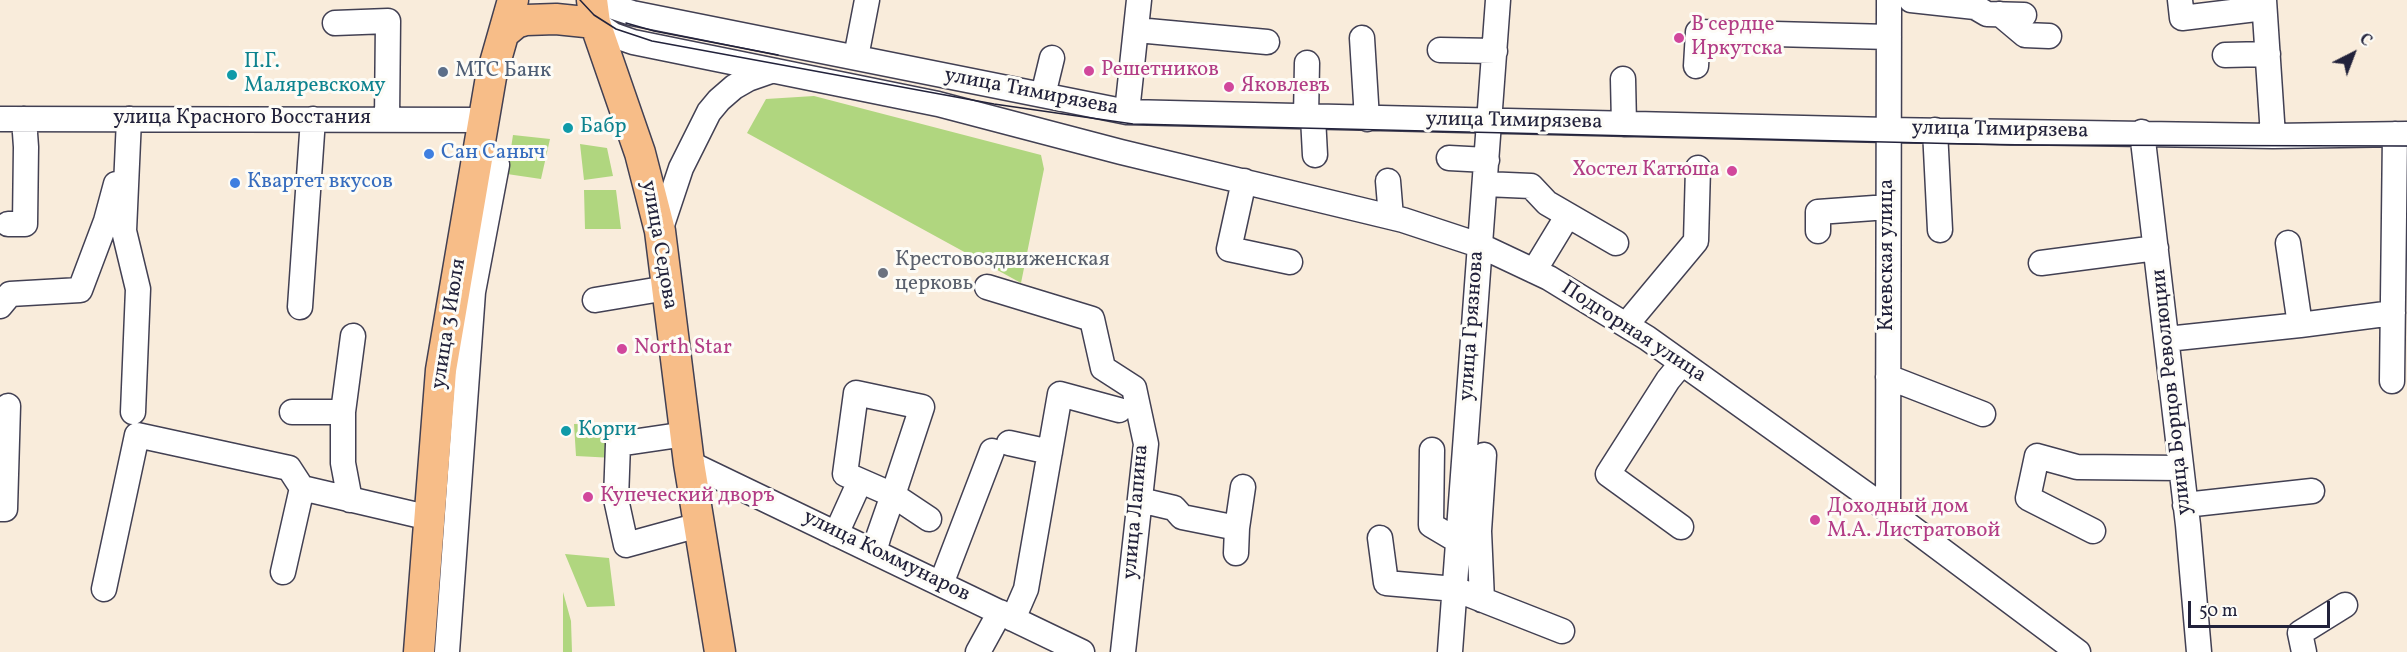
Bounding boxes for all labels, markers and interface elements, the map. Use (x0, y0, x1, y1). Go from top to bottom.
place label: В сердце Иркутска (1691, 13, 1783, 63)
north arrow (2323, 24, 2383, 84)
text: С (2354, 29, 2376, 52)
marker: В сердце Иркутска (1672, 31, 1686, 45)
place label: П.Г. Маляревскому (244, 50, 385, 100)
place label: Решетников (1101, 58, 1219, 84)
place label: МТС Банк (455, 59, 551, 85)
street label: улица Тимирязева (942, 64, 1120, 122)
marker: Решетников (1082, 64, 1096, 78)
marker: МТС Банк (436, 65, 450, 79)
marker: П.Г. Маляревскому (225, 68, 239, 82)
place label: Яковлевъ (1241, 74, 1330, 100)
marker: Яковлевъ (1222, 80, 1236, 94)
street label: улица Красного Восстания (113, 106, 371, 132)
street label: улица Тимирязева (1425, 108, 1603, 136)
place label: Бабр (580, 115, 627, 141)
street label: улица Тимирязева (1911, 117, 2089, 145)
marker: Бабр (561, 121, 575, 135)
place label: Сан Саныч (441, 141, 545, 167)
marker: Сан Саныч (422, 147, 436, 161)
place label: Хостел Катюша (1572, 158, 1720, 184)
marker: Хостел Катюша (1725, 164, 1739, 178)
place label: Квартет вкусов (247, 170, 393, 196)
marker: Квартет вкусов (228, 176, 242, 190)
street label: улица Седова (634, 179, 682, 311)
street label: Киевская улица (1875, 179, 1901, 331)
place label: Крестовоздвиженская церковь (895, 248, 1110, 298)
street label: улица Грязнова (1455, 250, 1491, 402)
street label: улица 3 Июля (427, 257, 473, 391)
marker: Крестовоздвиженская церковь (876, 266, 890, 280)
street label: улица Борцов Революции (2148, 268, 2198, 516)
street label: Подгорная улица (1556, 277, 1710, 389)
place label: North Star (634, 336, 732, 362)
marker: North Star (615, 342, 629, 356)
place label: Корги (578, 418, 637, 444)
marker: Корги (559, 424, 573, 438)
street label: улица Лапина (1119, 443, 1155, 581)
place label: Купеческий дворъ (600, 484, 775, 510)
marker: Купеческий дворъ (581, 490, 595, 504)
place label: Доходный дом М.А. Листратовой (1827, 495, 2000, 545)
street label: улица Коммунаров (798, 506, 974, 608)
marker: Доходный дом М.А. Листратовой (1808, 513, 1822, 527)
scale bar (2191, 589, 2334, 627)
text: 50 m (2199, 599, 2238, 624)

